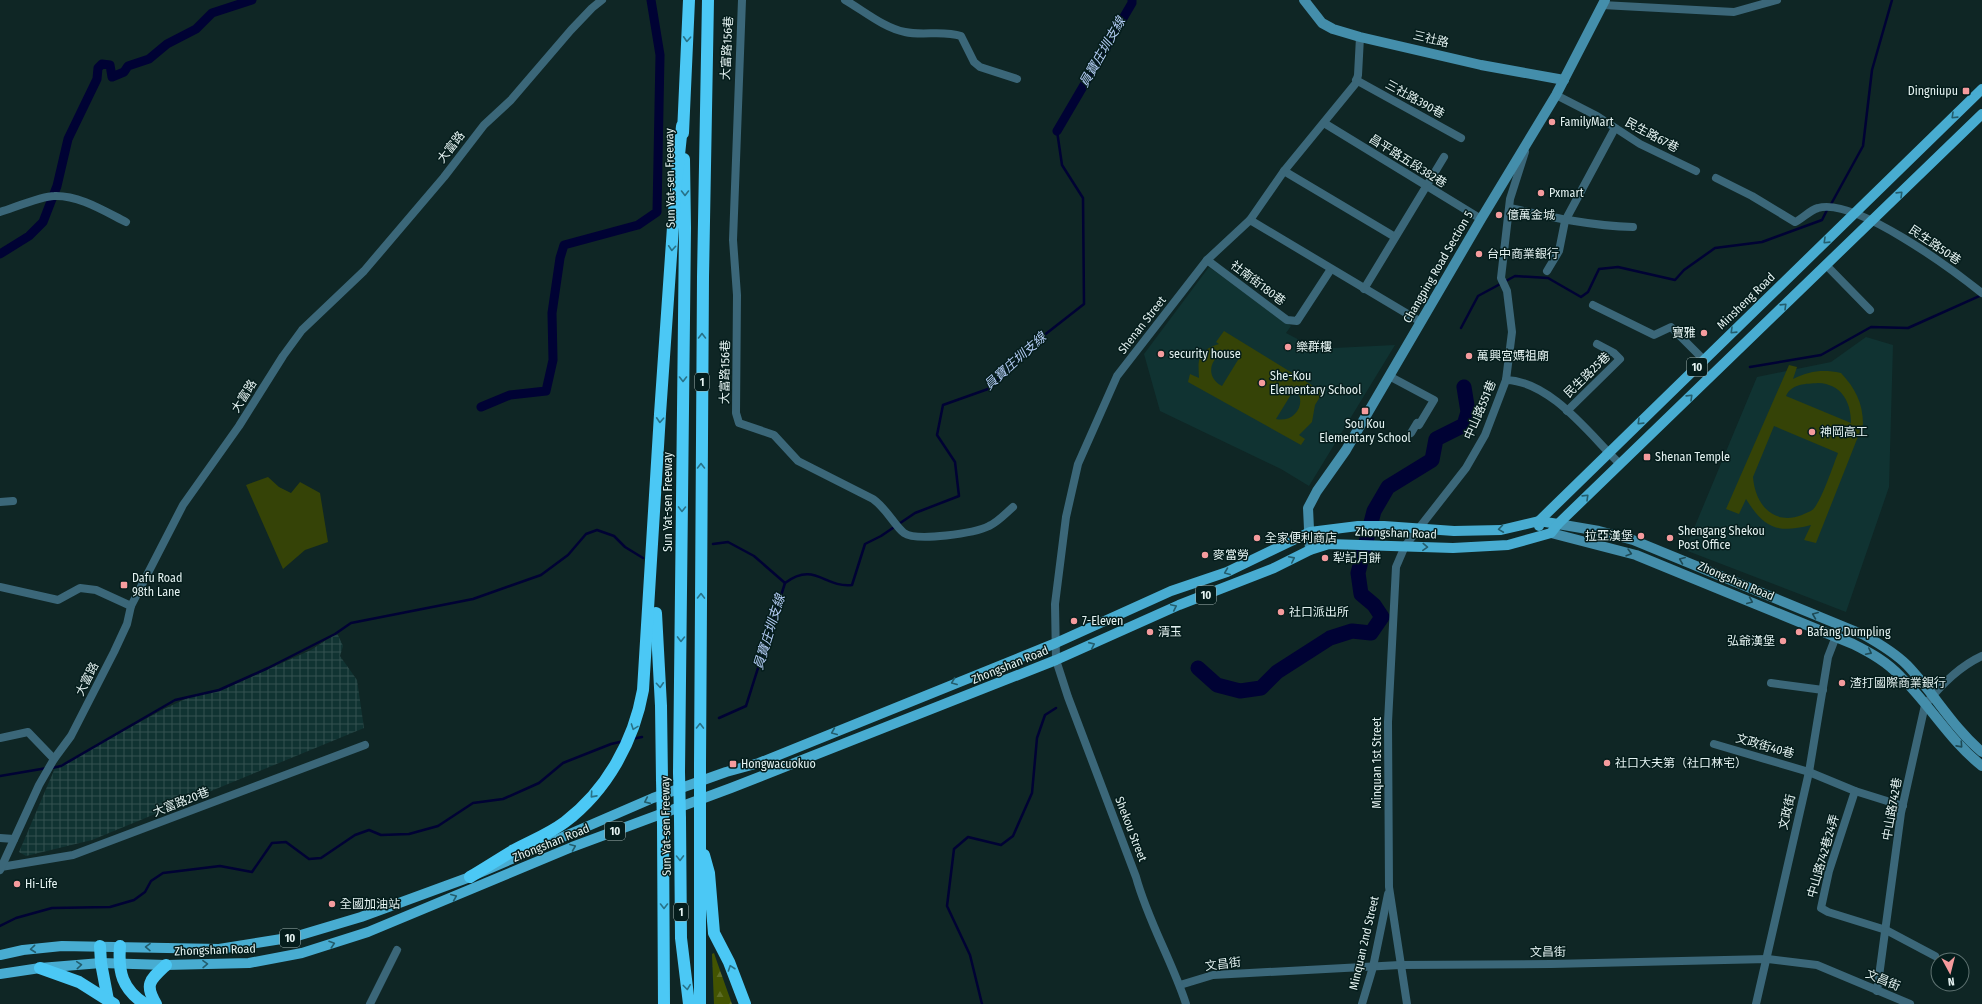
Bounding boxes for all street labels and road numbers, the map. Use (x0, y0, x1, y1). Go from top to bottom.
street label: 大富路156巷 (718, 16, 736, 80)
street label: 三社路 (1412, 28, 1450, 50)
street label: 三社路390巷 (1383, 77, 1447, 121)
street label: 民生路67巷 (1623, 115, 1681, 155)
street label: Sun Yat-sen Freeway (662, 127, 678, 228)
street label: 大富路 (434, 129, 468, 165)
street label: 昌平路五段382巷 (1367, 132, 1449, 190)
street label: Changping Road Section 5 (1400, 208, 1476, 325)
street label: 民生路50巷 (1906, 222, 1964, 268)
street label: 社南街180巷 (1228, 258, 1288, 308)
street label: Minsheng Road (1714, 270, 1778, 332)
street label: Shenan Street (1115, 293, 1169, 357)
street label: 大富路156巷 (717, 340, 733, 404)
street label: 民生路25巷 (1561, 350, 1613, 400)
road number: 10 (1687, 358, 1707, 376)
road number: 1 (695, 373, 709, 391)
street label: 大富路 (229, 377, 259, 415)
street label: 中山路551巷 (1461, 378, 1499, 442)
street label: Sun Yat-sen Freeway (661, 452, 675, 552)
street label: Zhongshan Road (1355, 525, 1437, 541)
street label: Zhongshan Road (1696, 559, 1776, 603)
road number: 10 (1196, 586, 1216, 604)
street label: Zhongshan Road (970, 643, 1050, 687)
street label: 大富路 (73, 660, 101, 698)
street label: Minquan 1st Street (1370, 717, 1384, 809)
street label: 文政街40巷 (1734, 731, 1796, 761)
street label: Sun Yat-sen Freeway (658, 775, 674, 876)
street label: 中山路742巷 (1880, 777, 1904, 841)
street label: 大富路20巷 (151, 785, 211, 819)
street label: 文政街 (1776, 793, 1798, 831)
street label: Shekou Street (1112, 794, 1150, 864)
street label: 中山路742巷24弄 (1804, 813, 1842, 899)
street label: Zhongshan Road (511, 821, 591, 865)
road number: 10 (605, 822, 625, 840)
street label: Minquan 2nd Street (1346, 895, 1382, 991)
road number: 1 (674, 903, 688, 921)
road number: 10 (280, 929, 300, 947)
street label: Zhongshan Road (174, 942, 256, 958)
street label: 文昌街 (1530, 945, 1566, 959)
street label: 文昌街 (1204, 955, 1242, 973)
street label: 文昌街 (1864, 967, 1902, 993)

